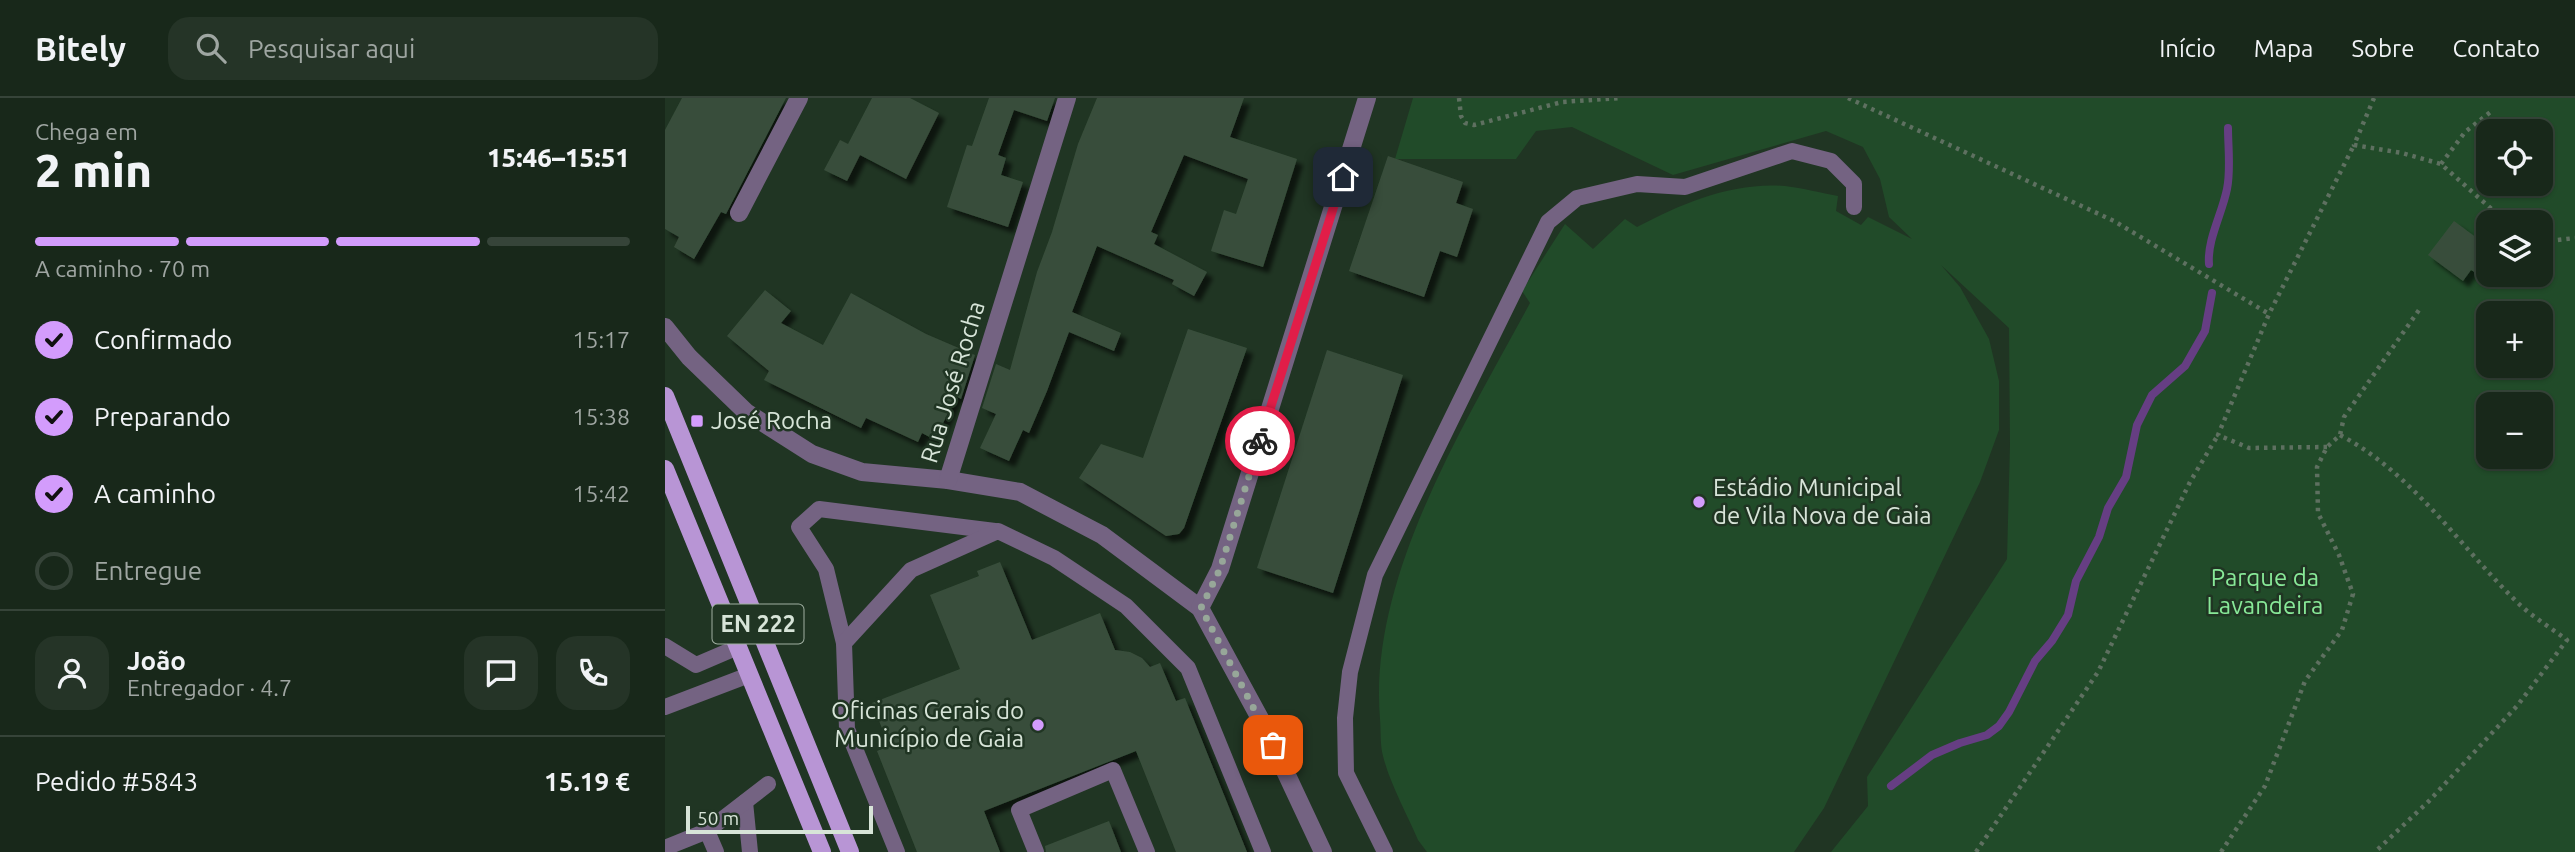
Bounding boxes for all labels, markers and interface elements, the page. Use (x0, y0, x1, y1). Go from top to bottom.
search box (168, 17, 658, 80)
icon: search (192, 29, 230, 67)
text: Bitely (35, 30, 126, 67)
text: Pesquisar aqui (248, 34, 415, 63)
text: Início (2159, 35, 2216, 62)
text: Mapa (2254, 35, 2313, 62)
text: Sobre (2351, 35, 2414, 62)
text: Contato (2452, 35, 2540, 62)
text: Chega em (35, 119, 138, 144)
map controls (2476, 119, 2553, 469)
button: locate (2476, 119, 2553, 196)
text: 15:46–15:51 (487, 143, 630, 172)
text: 2 min (35, 144, 152, 196)
pin (1313, 147, 1373, 207)
icon: home (1324, 158, 1362, 196)
button: layers (2476, 210, 2553, 287)
text: A caminho · 70 m (35, 256, 210, 281)
street label: Rua José Rocha (915, 298, 990, 466)
button: + (2476, 301, 2553, 378)
icon: check (35, 321, 73, 359)
text: Confirmado (94, 325, 232, 354)
text: 15:17 (572, 327, 630, 352)
button: − (2476, 392, 2553, 469)
icon: check (35, 398, 73, 436)
text: Preparando (94, 402, 231, 431)
text: 15:38 (572, 404, 630, 429)
courier (1225, 406, 1295, 476)
place label: José Rocha (711, 407, 832, 434)
marker: José Rocha (689, 413, 705, 429)
icon: bike (1241, 422, 1279, 460)
place label: Estádio Municipal de Vila Nova de Gaia (1713, 474, 1932, 529)
icon: check (35, 475, 73, 513)
text: A caminho (94, 479, 216, 508)
text: 15:42 (572, 481, 630, 506)
marker: Estádio Municipal de Vila Nova de Gaia (1691, 494, 1707, 510)
text: Entregue (94, 556, 202, 585)
park label: Parque da Lavandeira (2207, 564, 2323, 619)
road number: EN 222 (713, 604, 803, 644)
button: person (35, 636, 109, 710)
button: chat (464, 636, 538, 710)
button: phone (556, 636, 630, 710)
text: João (127, 646, 186, 675)
text: Entregador · 4.7 (127, 675, 292, 700)
place label: Oficinas Gerais do Município de Gaia (831, 697, 1024, 752)
pin (1243, 715, 1303, 775)
marker: Oficinas Gerais do Município de Gaia (1030, 717, 1046, 733)
icon: bag (1254, 726, 1292, 764)
text: Pedido #5843 (35, 767, 198, 796)
text: 15.19 € (544, 767, 630, 796)
scale bar (686, 803, 873, 835)
text: 50 m (697, 807, 739, 829)

